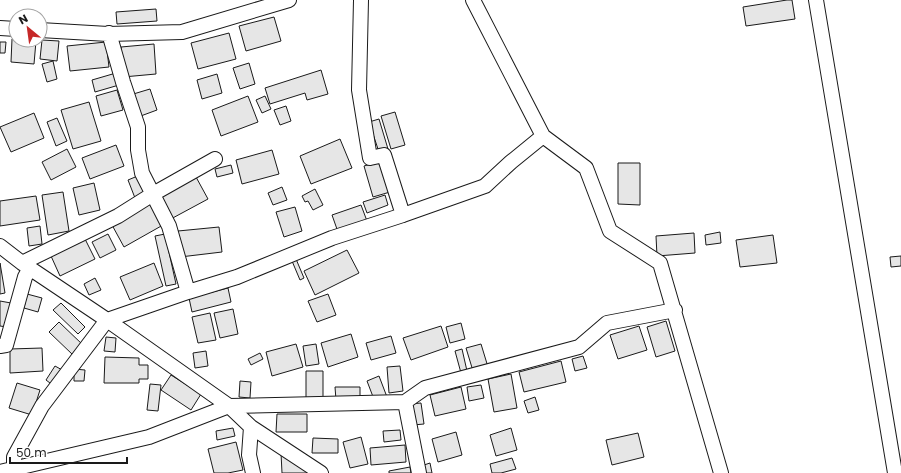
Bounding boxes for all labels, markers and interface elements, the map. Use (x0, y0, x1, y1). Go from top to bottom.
north arrow (8, 8, 48, 48)
text: N (16, 10, 31, 28)
scale bar (10, 439, 127, 465)
text: 50 m (16, 444, 47, 461)

